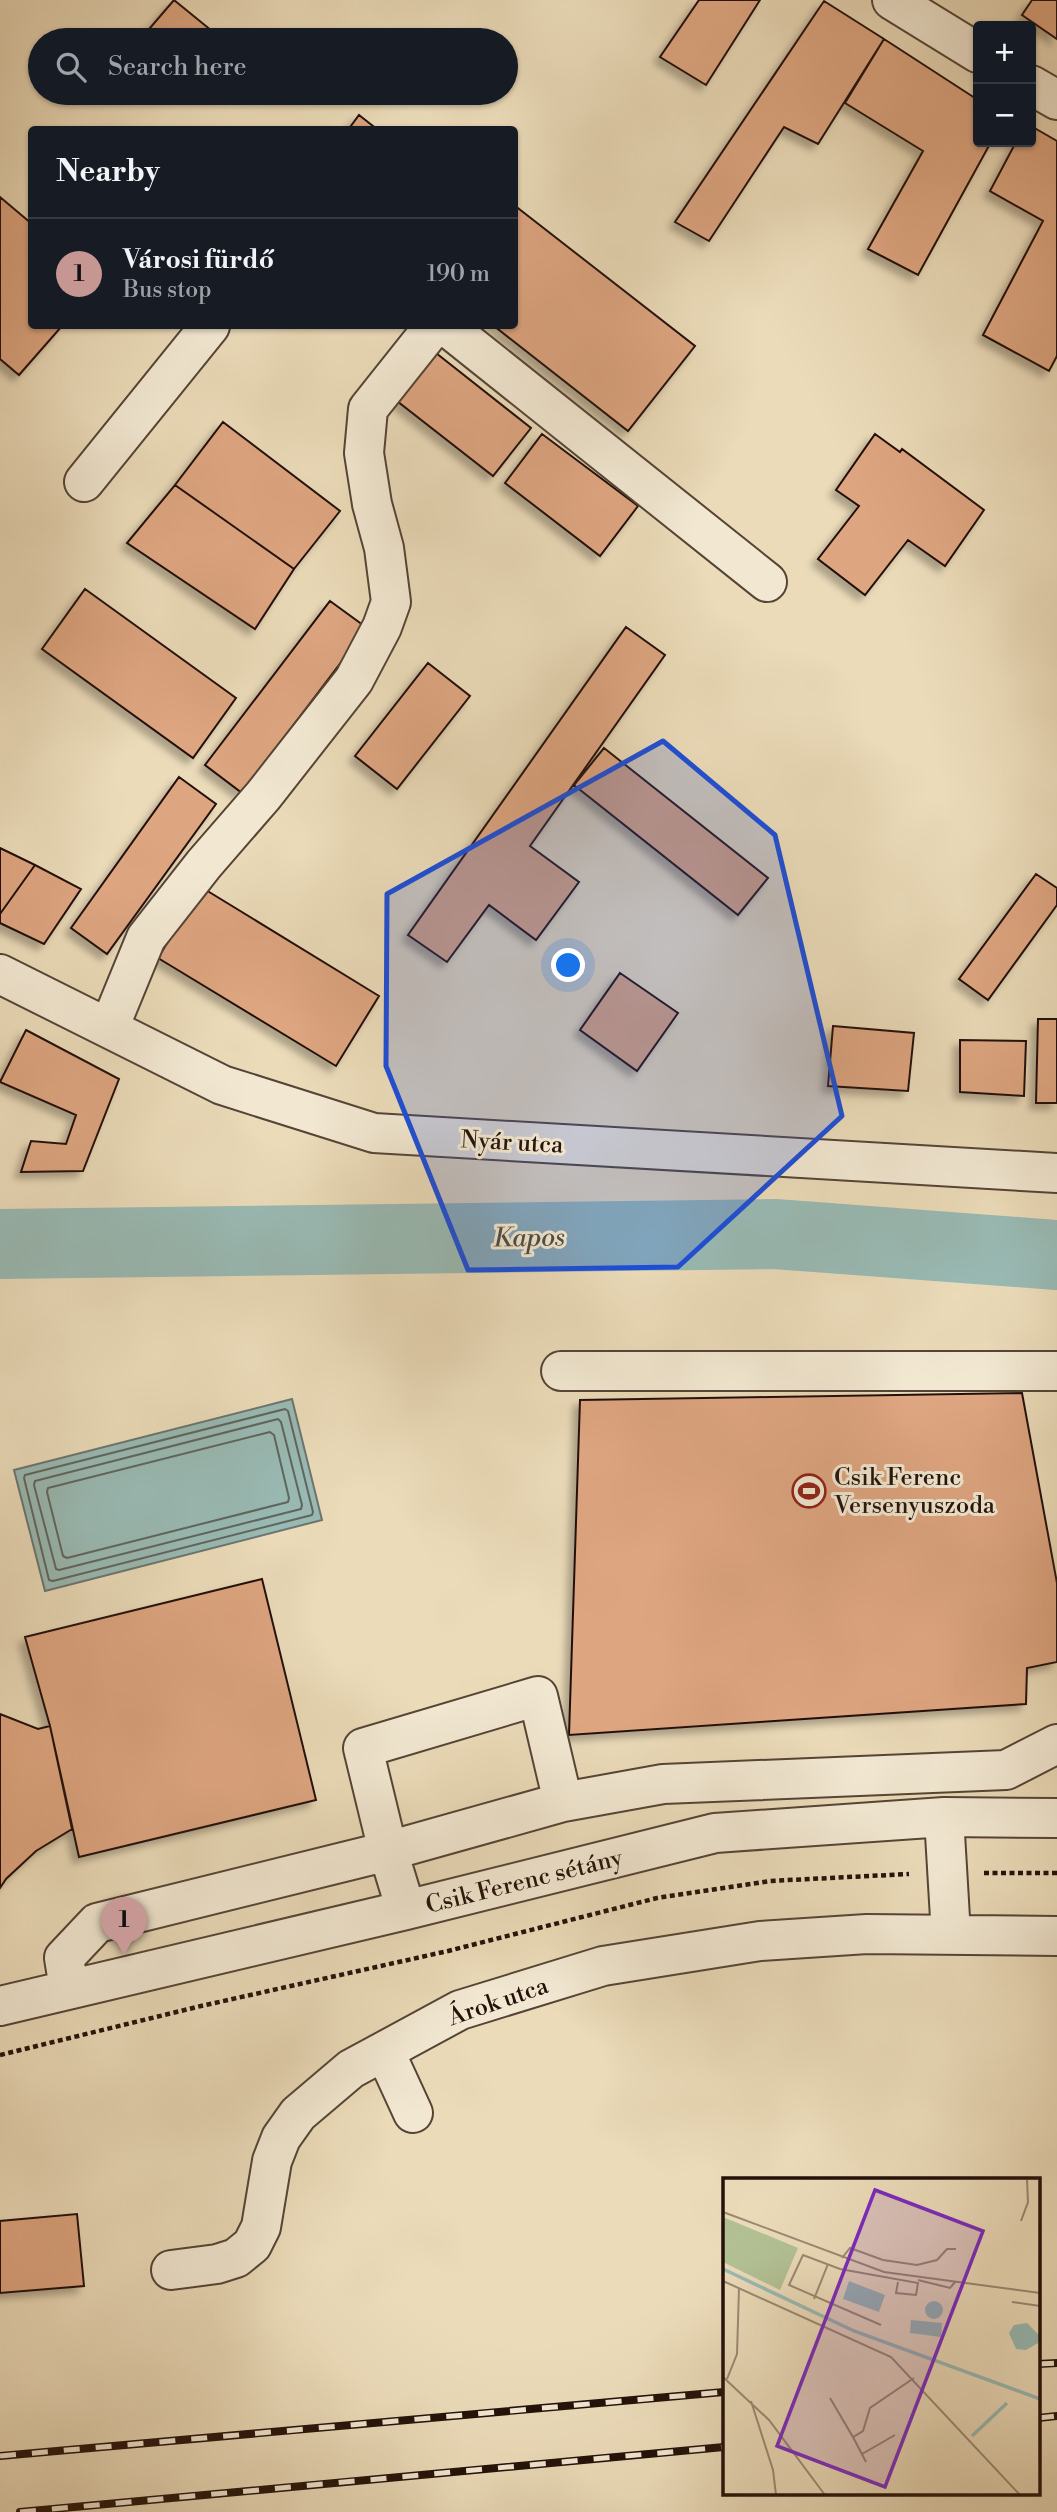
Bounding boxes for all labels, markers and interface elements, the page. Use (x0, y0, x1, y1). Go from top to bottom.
map controls (973, 21, 1036, 147)
button: + (973, 21, 1036, 84)
search box (28, 28, 518, 105)
icon: search (52, 48, 90, 86)
text: Search here (108, 51, 247, 83)
button: − (973, 84, 1036, 147)
text: Nearby (56, 153, 160, 191)
text: Városi fürdő (123, 244, 274, 276)
text: 1 (73, 260, 85, 288)
text: 190 m (427, 260, 490, 288)
text: Bus stop (123, 276, 211, 304)
your location (551, 948, 585, 982)
street label: Nyár utca (460, 1125, 565, 1161)
water label: Kapos (493, 1221, 565, 1255)
place label: Csik Ferenc Versenyuszoda (833, 1463, 996, 1521)
sports icon: Csik Ferenc Versenyuszoda (790, 1472, 828, 1510)
street label: Csik Ferenc sétány (423, 1843, 626, 1921)
pin: 1 (101, 1897, 147, 1955)
street label: Árok utca (443, 1970, 553, 2033)
inset map (723, 2178, 1040, 2494)

